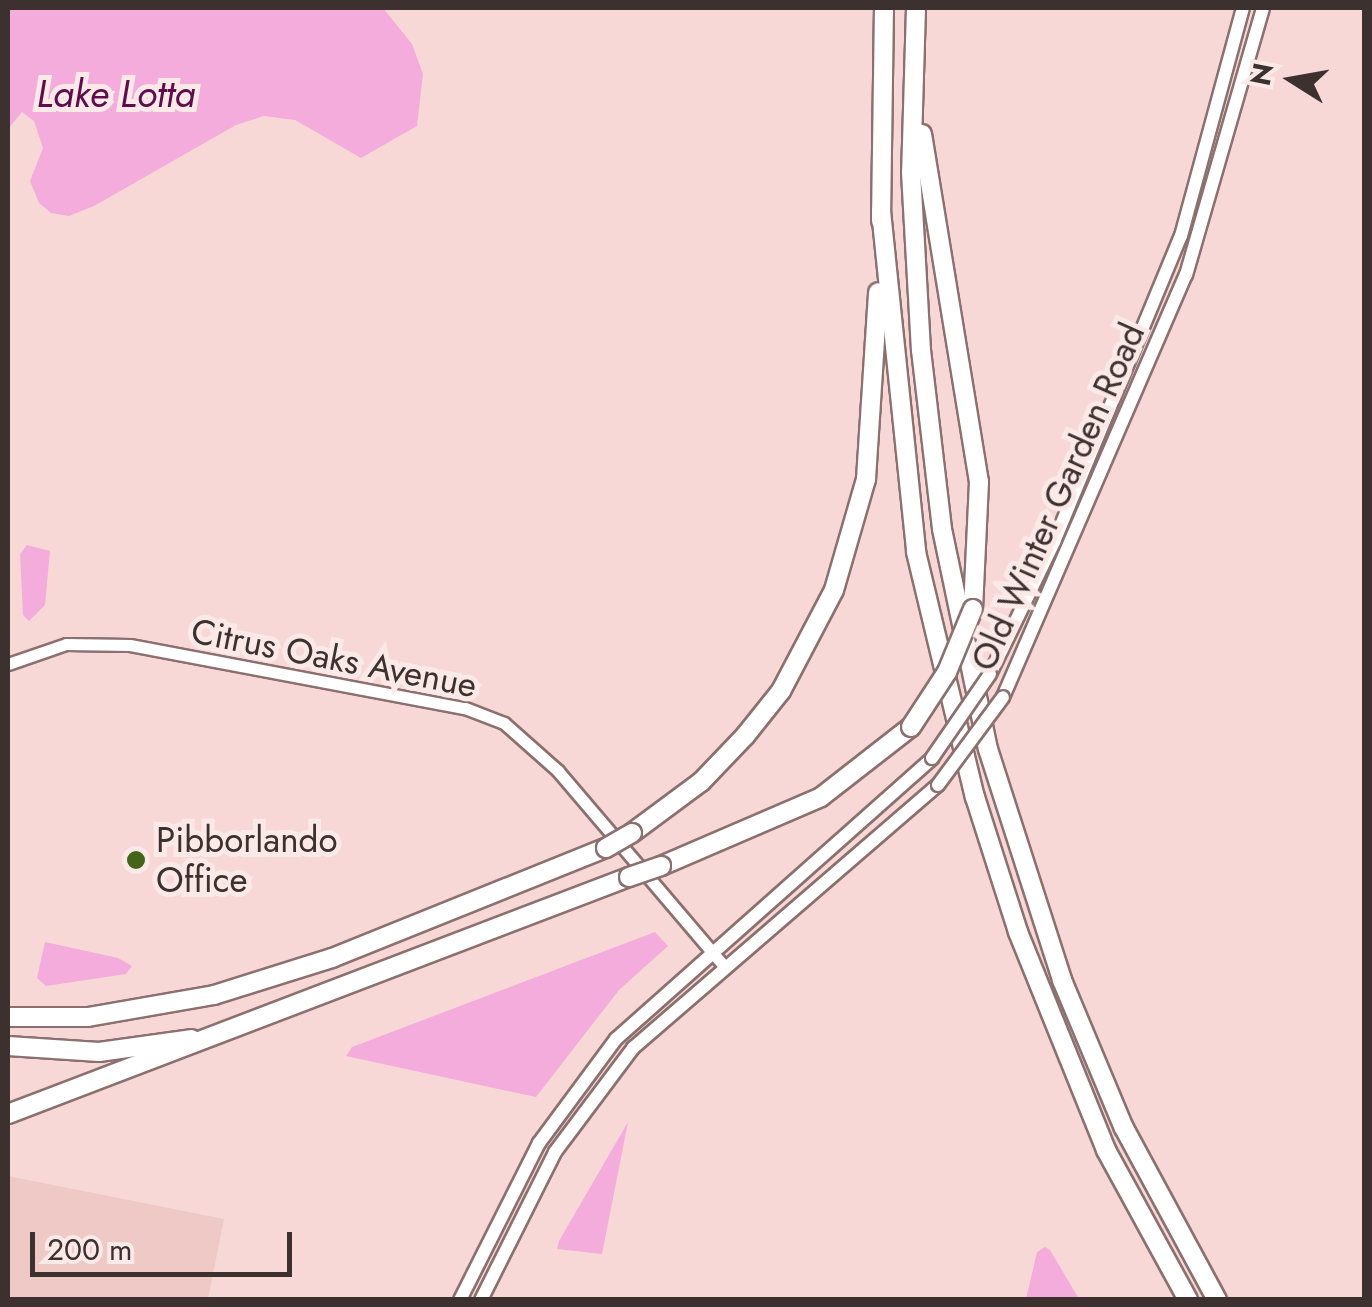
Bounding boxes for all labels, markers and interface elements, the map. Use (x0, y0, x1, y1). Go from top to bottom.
north arrow (1242, 30, 1342, 130)
text: N (1240, 59, 1284, 89)
water label: Lake Lotta (36, 71, 196, 117)
street label: Old Winter Garden Road (962, 317, 1154, 677)
street label: Citrus Oaks Avenue (188, 610, 480, 706)
place label: Pibborlando Office (156, 819, 338, 901)
marker: Pibborlando Office (125, 849, 147, 871)
scale bar (35, 1212, 298, 1274)
text: 200 m (47, 1228, 132, 1271)

